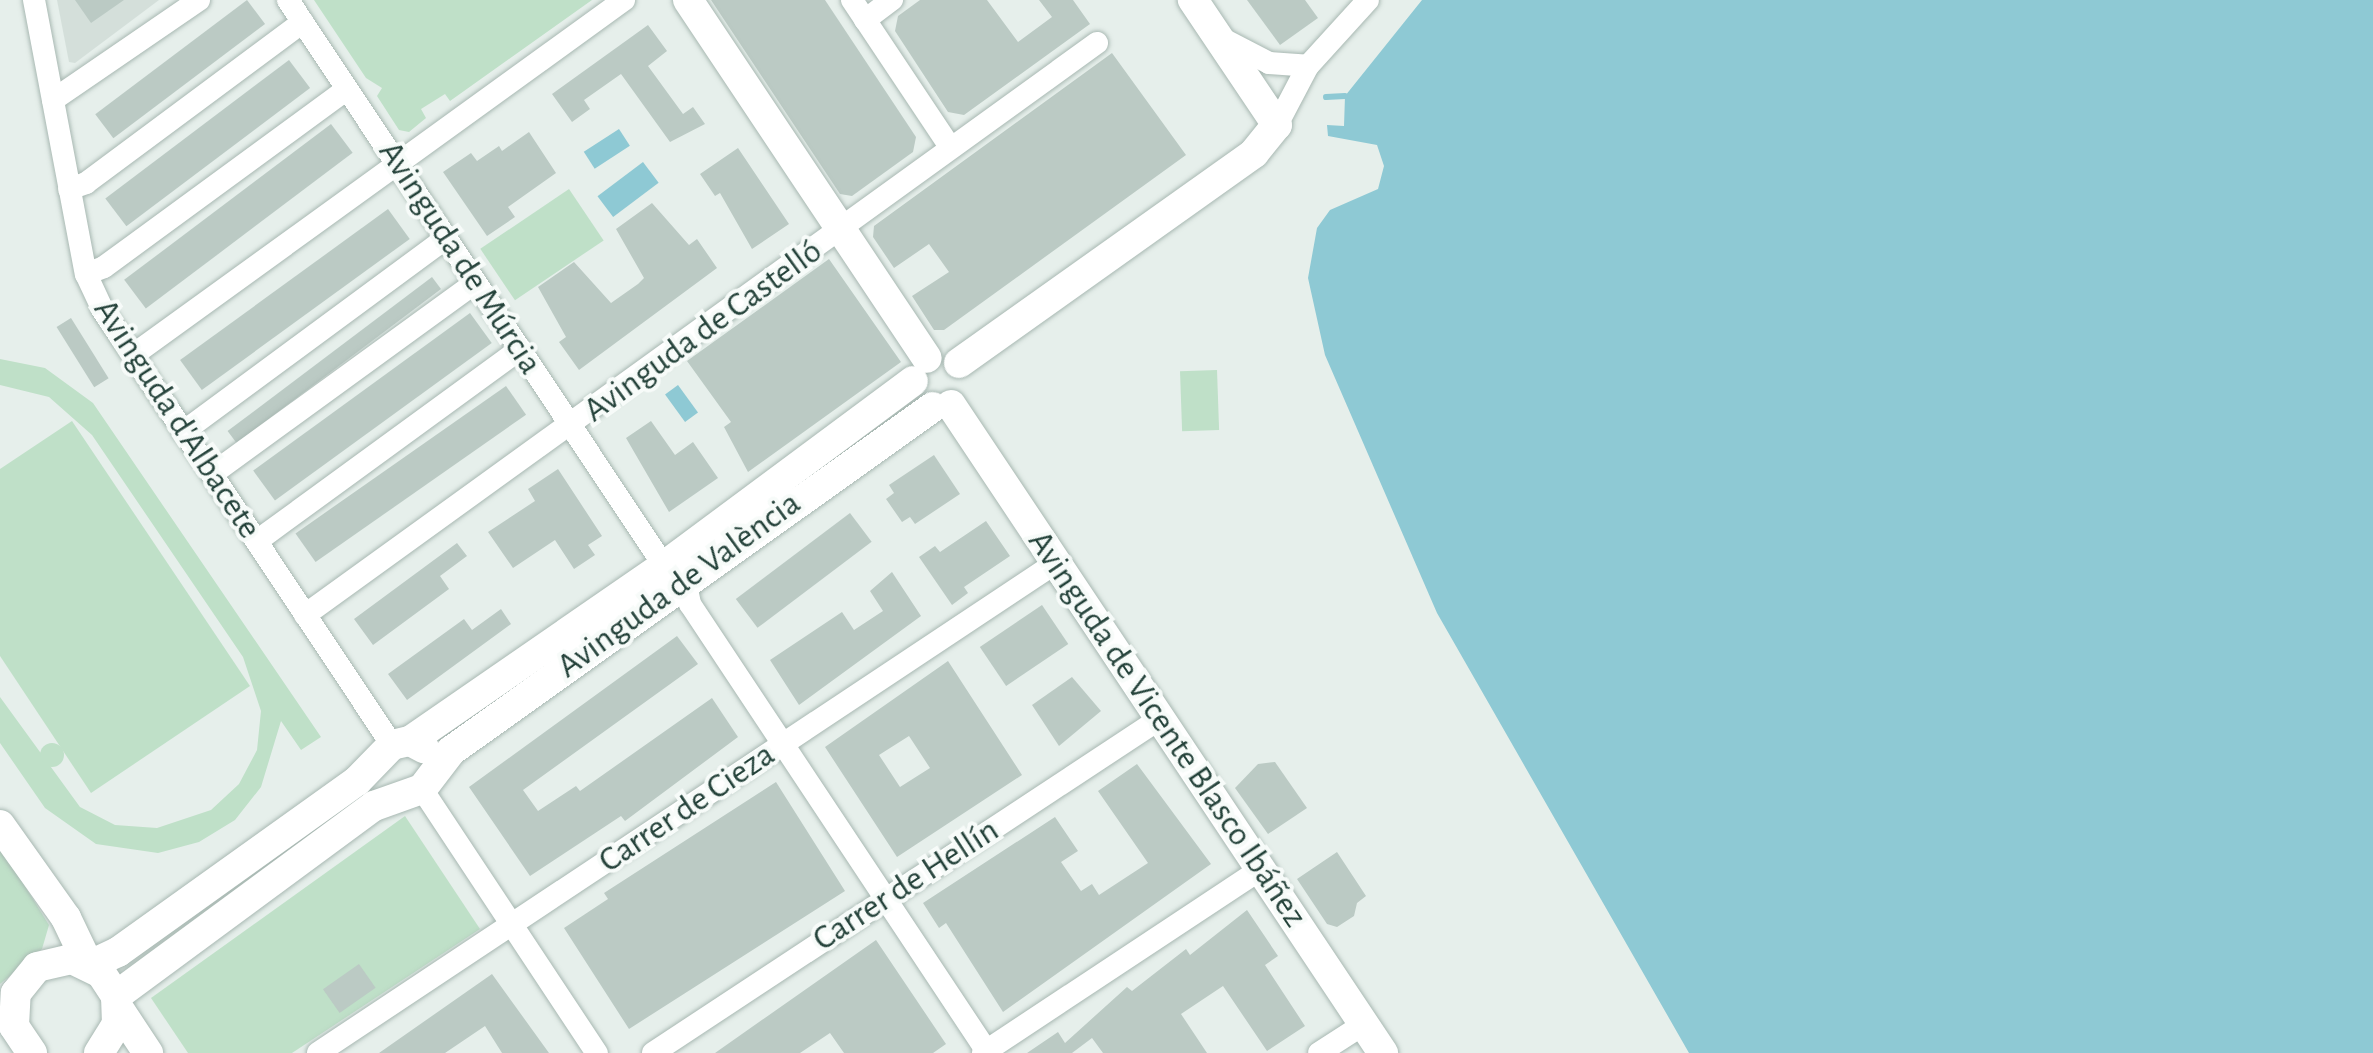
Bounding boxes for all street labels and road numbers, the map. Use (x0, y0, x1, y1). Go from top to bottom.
street label: Avinguda de Múrcia (369, 133, 551, 383)
street label: Avinguda de Castelló (576, 230, 830, 432)
street label: Avinguda d'Albacete (84, 291, 270, 547)
street label: Avinguda de València (549, 483, 809, 687)
street label: Avinguda de Vicente Blasco Ibáñez (1018, 523, 1316, 935)
street label: Carrer de Cieza (591, 734, 783, 882)
street label: Carrer de Hellín (805, 809, 1007, 961)

